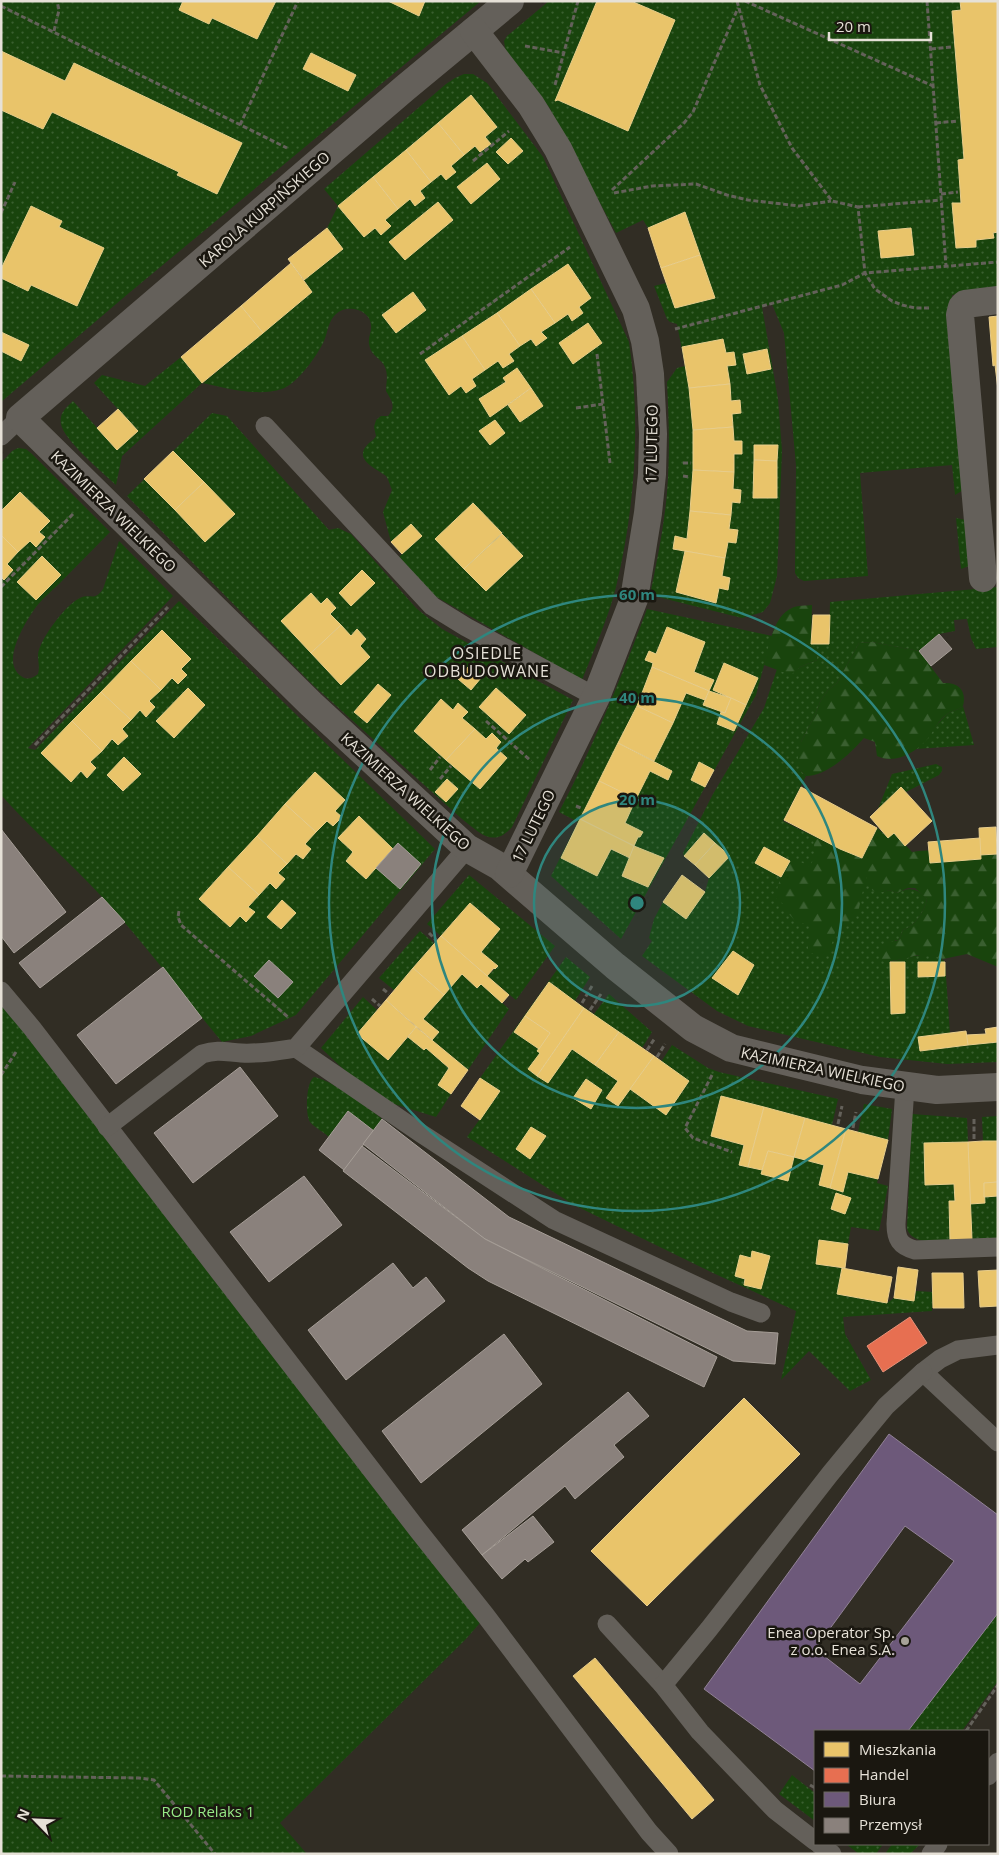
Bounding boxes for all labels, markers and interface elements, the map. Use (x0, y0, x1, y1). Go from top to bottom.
scale bar (829, 10, 932, 42)
text: 20 m (836, 16, 871, 36)
street label: KAROLA KURPIŃSKIEGO (194, 147, 334, 271)
street label: 17 LUTEGO (640, 404, 662, 484)
street label: KAZIMIERZA WIELKIEGO (47, 446, 181, 576)
text: 60 m (619, 584, 655, 604)
district label: OSIEDLE ODBUDOWANE (424, 642, 550, 682)
text: 40 m (619, 687, 655, 707)
street label: KAZIMIERZA WIELKIEGO (337, 728, 475, 854)
street label: 17 LUTEGO (507, 786, 559, 866)
text: 20 m (619, 789, 655, 809)
centre of rings (628, 894, 646, 912)
street label: KAZIMIERZA WIELKIEGO (739, 1042, 907, 1096)
place label: Enea Operator Sp. z o.o. Enea S.A. (767, 1622, 895, 1659)
marker: Enea Operator Sp. z o.o. Enea S.A. (899, 1635, 911, 1647)
legend (814, 1730, 989, 1845)
text: Mieszkania (859, 1739, 936, 1759)
text: Handel (859, 1764, 909, 1784)
text: Biura (859, 1789, 896, 1809)
north arrow (10, 1795, 60, 1845)
park label: ROD Relaks 1 (161, 1801, 255, 1821)
text: N (12, 1805, 34, 1824)
text: Przemysł (859, 1814, 922, 1834)

